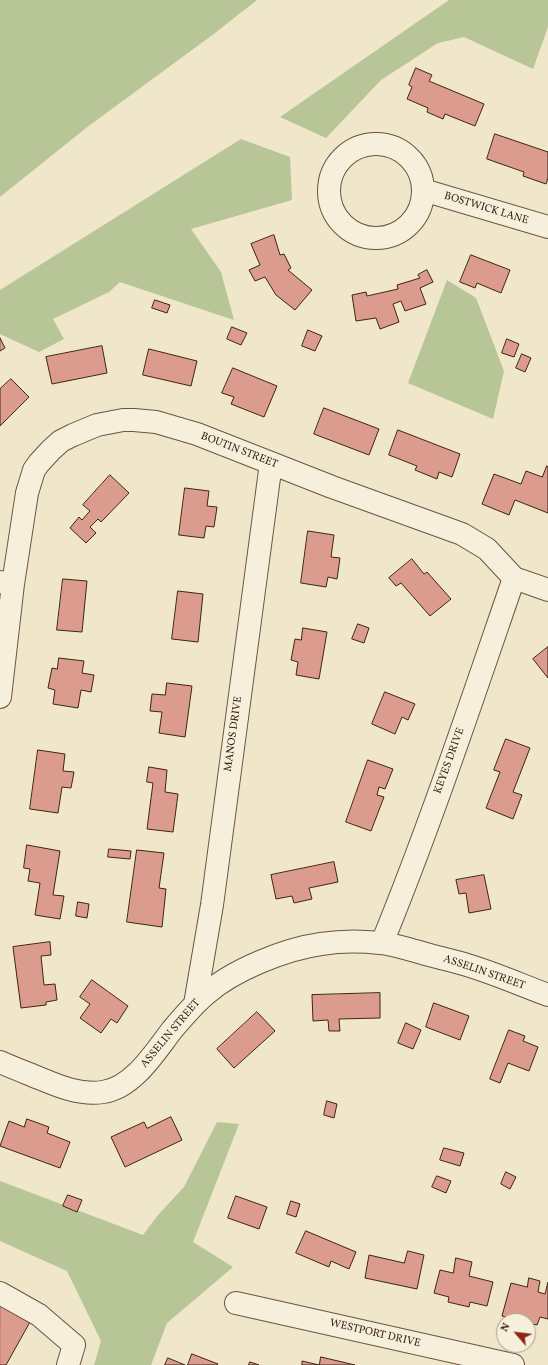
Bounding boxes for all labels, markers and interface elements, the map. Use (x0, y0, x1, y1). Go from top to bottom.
street label: BOSTWICK LANE (442, 190, 530, 228)
street label: BOUTIN STREET (199, 430, 279, 472)
street label: MANOS DRIVE (222, 695, 246, 773)
street label: KEYES DRIVE (432, 726, 468, 796)
street label: ASSELIN STREET (441, 953, 527, 993)
street label: ASSELIN STREET (138, 997, 204, 1071)
north arrow (496, 1313, 536, 1353)
street label: WESTPORT DRIVE (328, 1317, 422, 1351)
text: N (497, 1321, 514, 1335)

